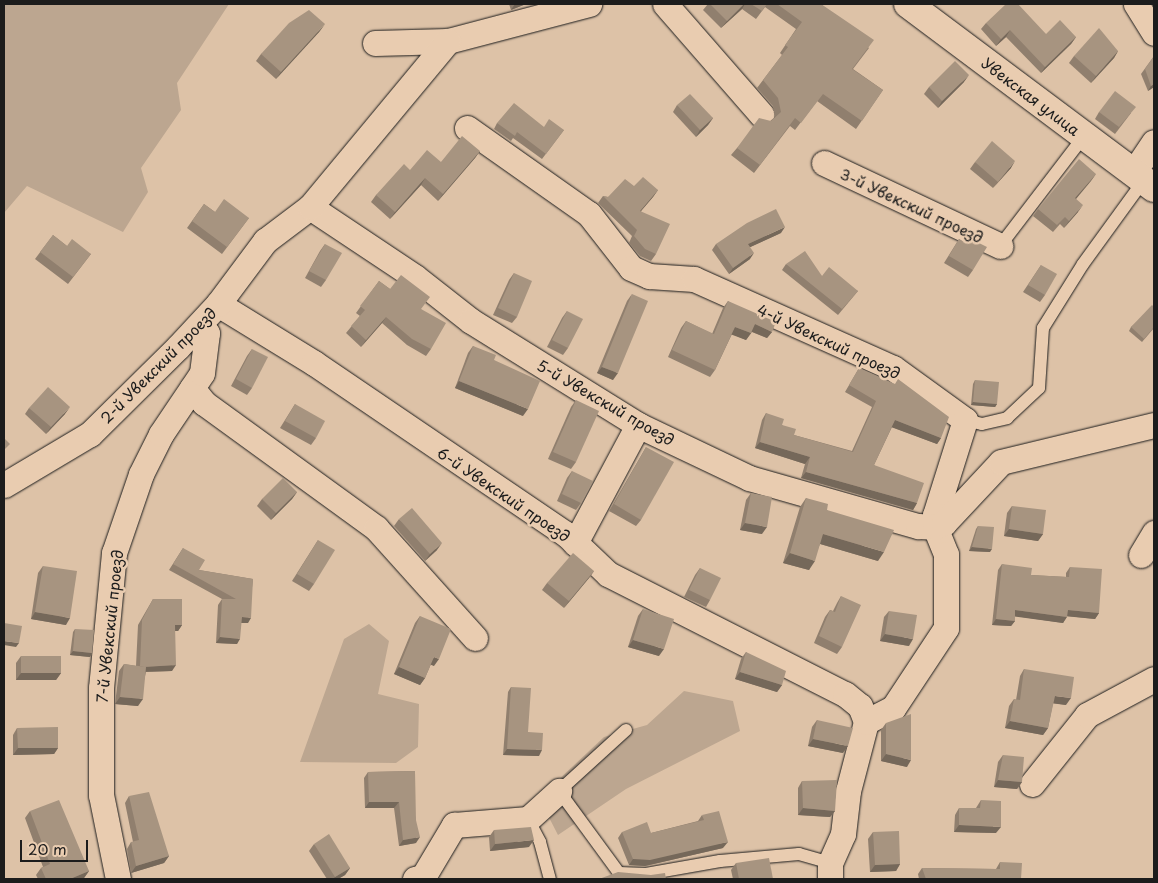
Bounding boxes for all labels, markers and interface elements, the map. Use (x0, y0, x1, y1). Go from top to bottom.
street label: Увекская улица (978, 53, 1084, 139)
street label: 3-й Увекский проезд (838, 164, 986, 246)
street label: 4-й Увекский проезд (755, 300, 903, 382)
street label: 2-й Увекский проезд (96, 303, 220, 427)
street label: 5-й Увекский проезд (534, 355, 678, 449)
street label: 6-й Увекский проезд (434, 443, 574, 545)
street label: 7-й Увекский проезд (92, 549, 126, 703)
scale bar (22, 830, 90, 862)
text: 20 m (28, 837, 67, 860)

